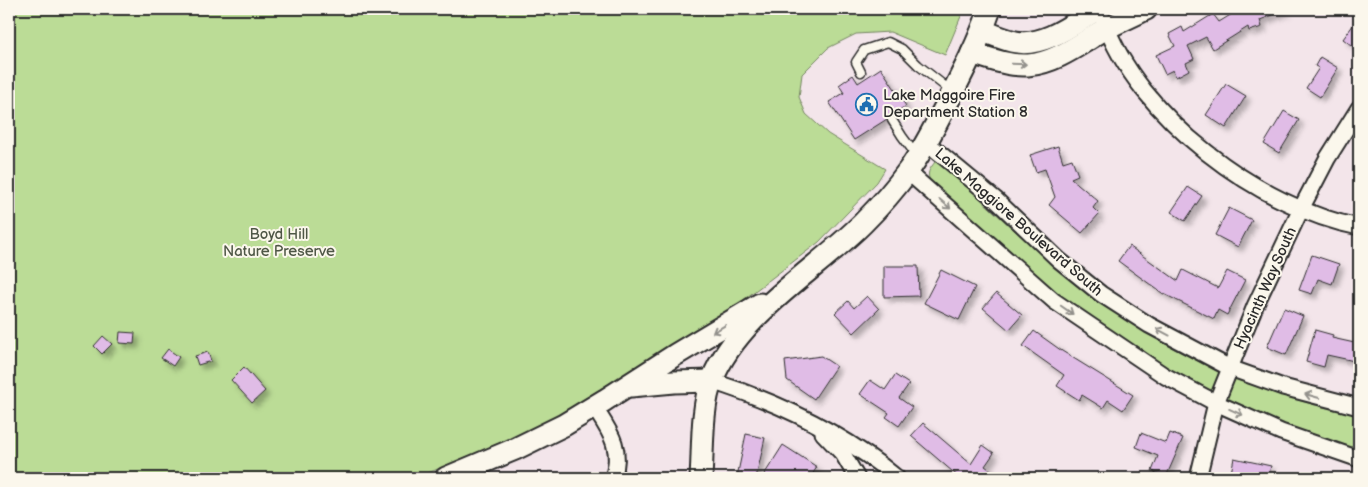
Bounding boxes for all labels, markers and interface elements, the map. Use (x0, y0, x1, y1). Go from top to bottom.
one-way arrow (1011, 60, 1027, 69)
place label: Lake Maggoire Fire Department Station 8 (883, 86, 1028, 122)
public building icon: Lake Maggoire Fire Department Station 8 (855, 92, 879, 116)
street label: Lake Maggiore Boulevard South (931, 144, 1107, 301)
one-way arrow (938, 198, 951, 209)
street label: Hyacinth Way South (1230, 224, 1301, 352)
park label: Boyd Hill Nature Preserve (223, 225, 335, 261)
one-way arrow (1060, 305, 1074, 315)
one-way arrow (712, 324, 726, 334)
one-way arrow (1156, 327, 1171, 337)
one-way arrow (1304, 390, 1320, 400)
one-way arrow (1228, 407, 1243, 417)

